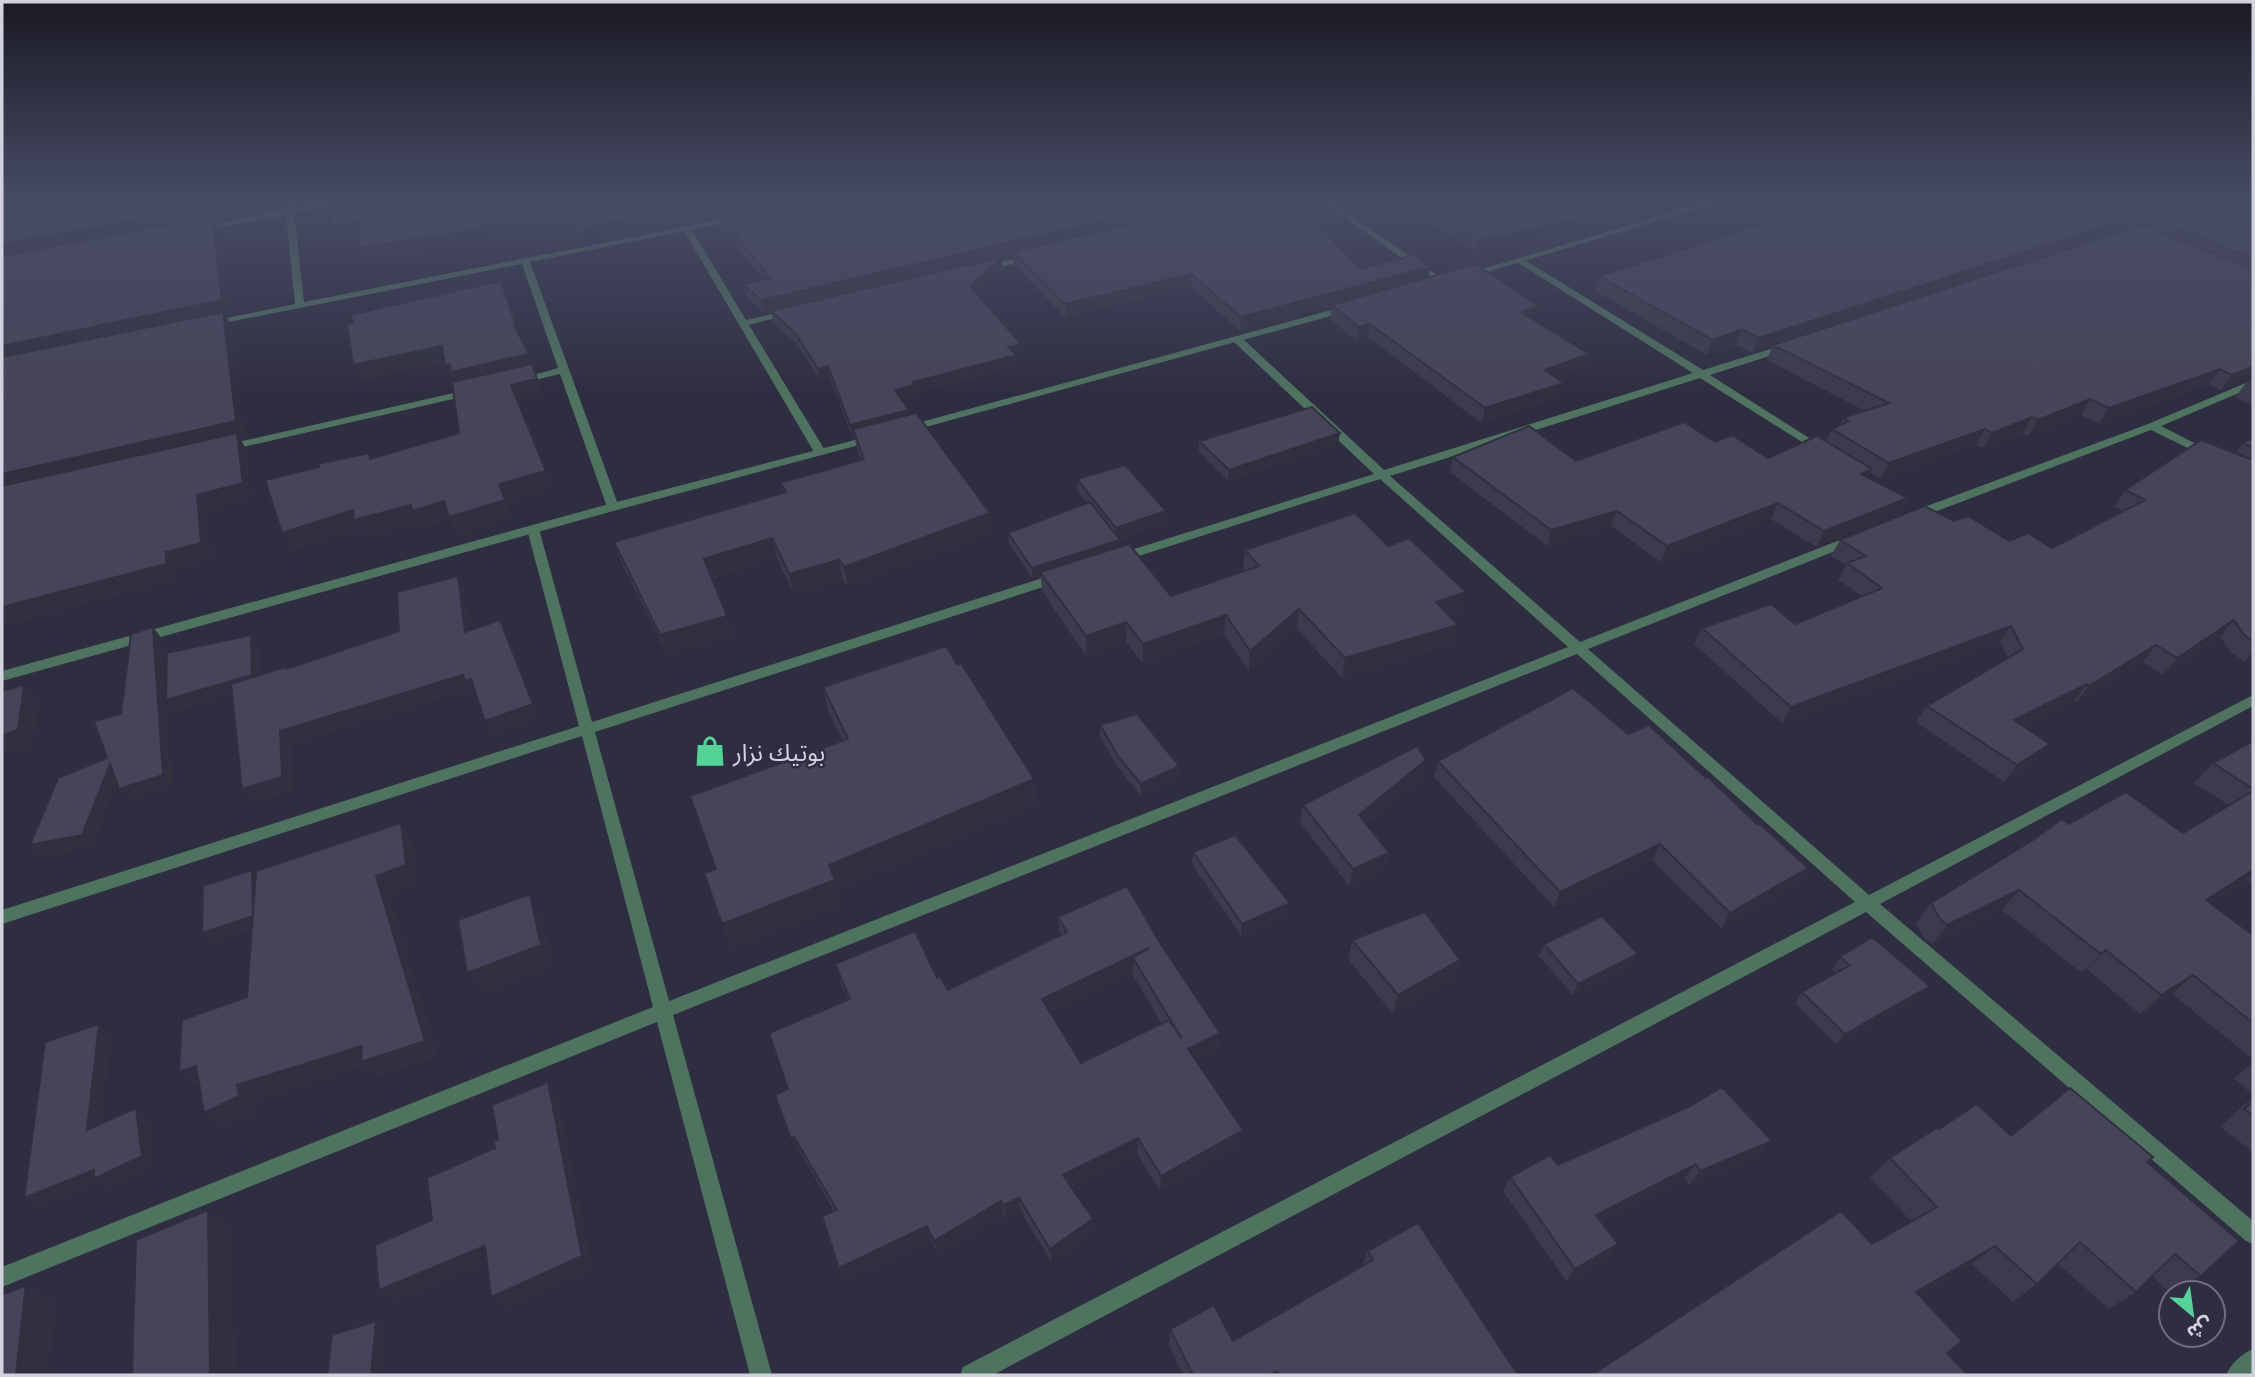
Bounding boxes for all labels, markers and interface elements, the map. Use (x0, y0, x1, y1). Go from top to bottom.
shop icon: بوتيك نزار (693, 734, 727, 768)
place label: بوتيك نزار (732, 735, 825, 768)
north arrow (2157, 1279, 2227, 1349)
text: ش (2183, 1311, 2218, 1347)

